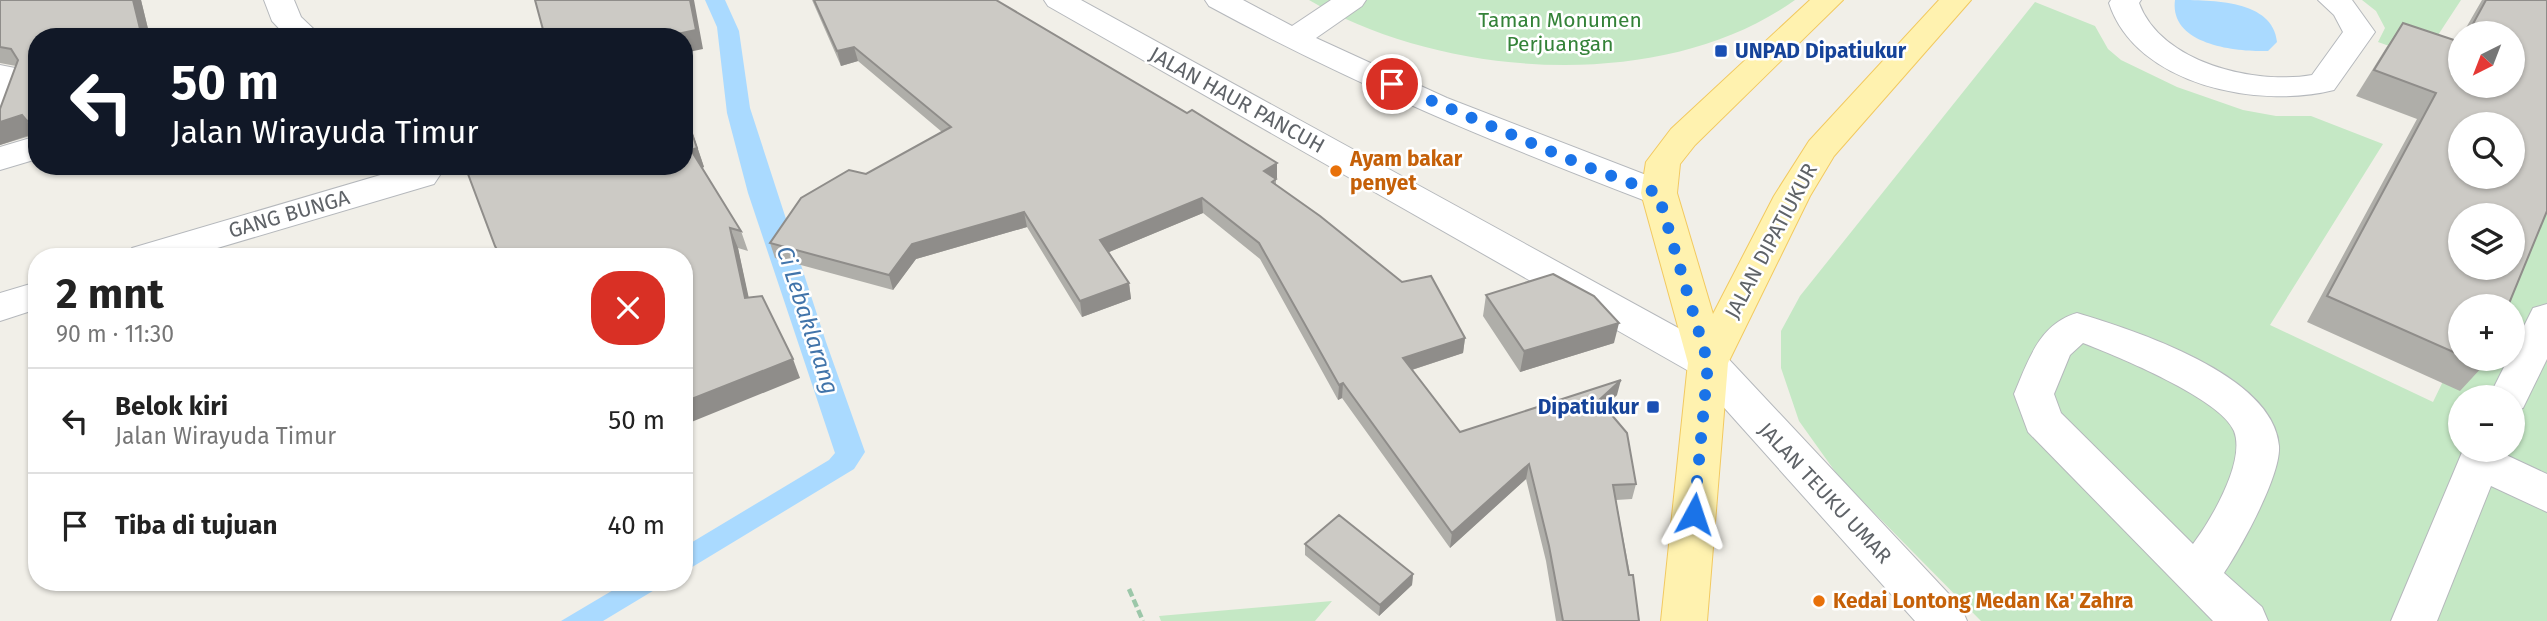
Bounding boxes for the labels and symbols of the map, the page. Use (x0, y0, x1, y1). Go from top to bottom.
park label: Taman Monumen Perjuangan (1478, 7, 1642, 57)
north arrow (2448, 21, 2525, 98)
place label: UNPAD Dipatiukur (1735, 38, 1907, 64)
street label: JALAN HAUR PANCUH (1145, 41, 1329, 159)
marker: UNPAD Dipatiukur (1713, 43, 1729, 59)
pin (1362, 54, 1422, 114)
place label: Ayam bakar penyet (1349, 146, 1463, 196)
street label: JALAN DIPATIUKUR (1719, 159, 1823, 323)
marker: Ayam bakar penyet (1328, 163, 1344, 179)
street label: GANG BUNGA (225, 184, 353, 244)
water label: Ci Lebaklarang (771, 242, 845, 398)
place label: Dipatiukur (1538, 394, 1640, 420)
marker: Dipatiukur (1645, 399, 1661, 415)
street label: JALAN TEUKU UMAR (1753, 417, 1897, 569)
position arrow (1657, 477, 1731, 551)
place label: Kedai Lontong Medan Ka' Zahra (1833, 588, 2133, 614)
marker: Kedai Lontong Medan Ka' Zahra (1811, 593, 1827, 609)

